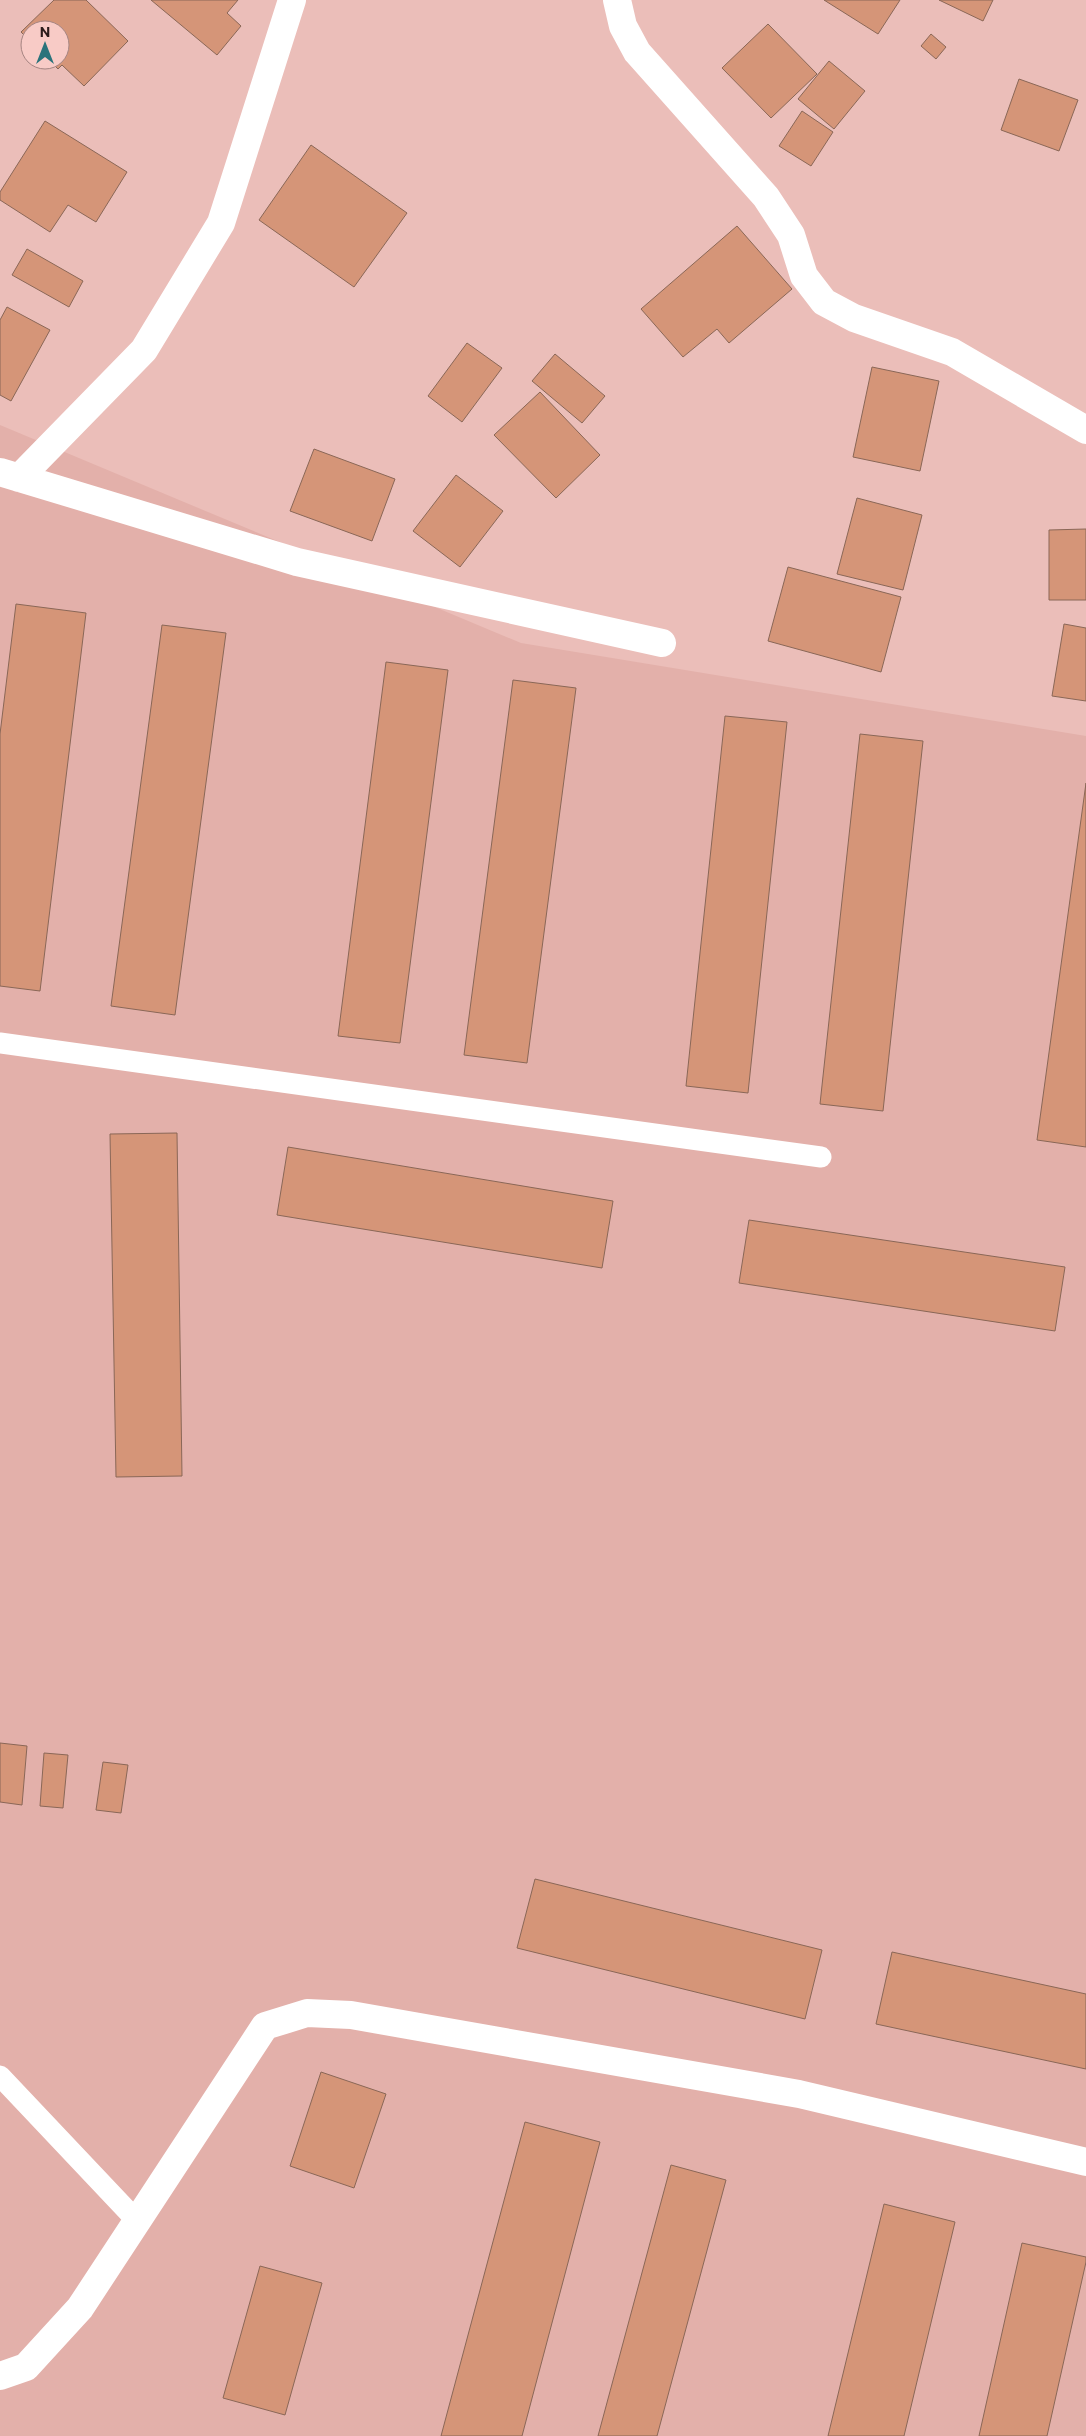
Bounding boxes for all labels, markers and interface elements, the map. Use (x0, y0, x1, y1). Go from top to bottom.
north arrow (20, 20, 70, 70)
text: N (40, 23, 50, 40)

